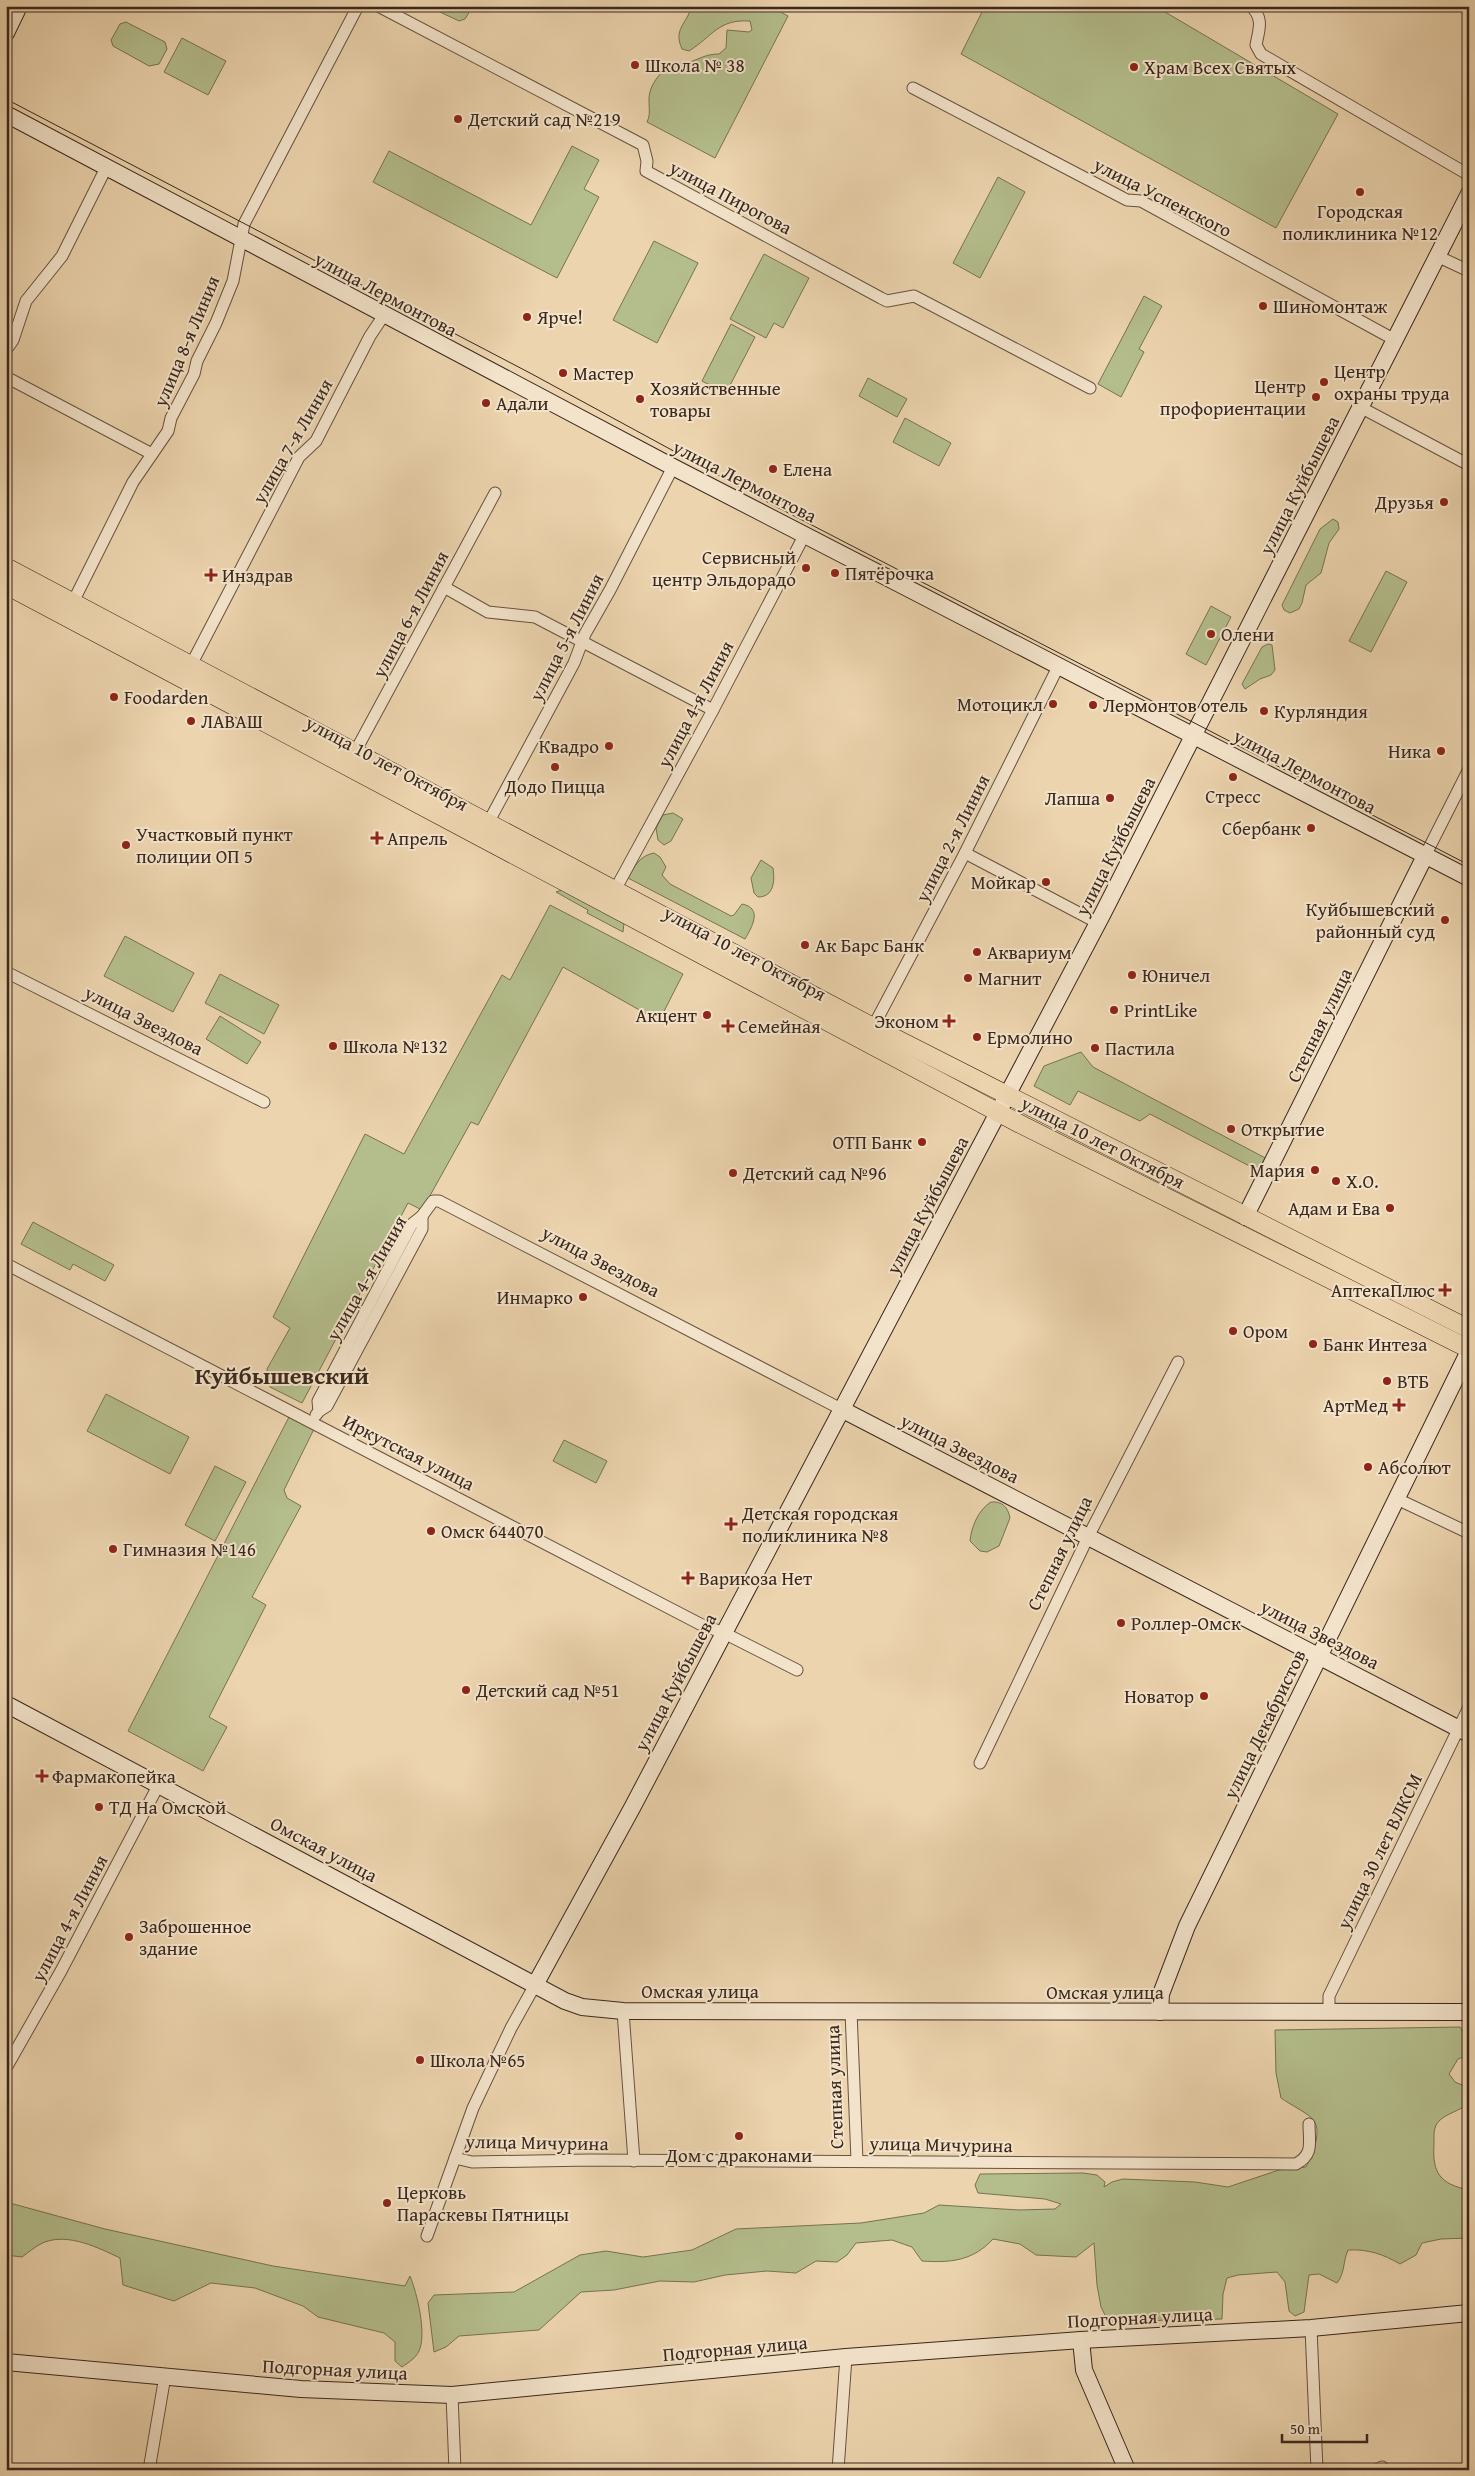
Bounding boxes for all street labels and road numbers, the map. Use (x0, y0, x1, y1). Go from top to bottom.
street label: улица Успенского (1088, 150, 1237, 244)
street label: улица Пирогова (664, 152, 797, 241)
street label: улица Лермонтова (309, 244, 462, 343)
street label: улица 8-я Линия (145, 271, 226, 412)
street label: улица 7-я Линия (244, 373, 339, 510)
street label: улица Куйбышева (1251, 411, 1346, 560)
street label: улица Лермонтова (667, 432, 822, 529)
street label: улица 6-я Линия (364, 545, 455, 683)
street label: улица 5-я Линия (521, 568, 610, 707)
street label: улица 4-я Линия (649, 635, 740, 773)
street label: улица 10 лет Октября (300, 708, 474, 818)
street label: улица Лермонтова (1228, 721, 1381, 820)
street label: улица 2-я Линия (907, 769, 996, 908)
street label: улица Куйбышева (1067, 772, 1162, 921)
street label: улица 10 лет Октября (658, 898, 832, 1008)
street label: Степная улица (1279, 963, 1359, 1087)
street label: улица Звездова (79, 978, 208, 1062)
street label: улица 10 лет Октября (1015, 1088, 1190, 1196)
street label: улица Куйбышева (878, 1131, 975, 1280)
street label: улица 4-я Линия (318, 1210, 413, 1347)
street label: улица Звездова (536, 1218, 665, 1304)
street label: улица Звездова (895, 1406, 1024, 1490)
street label: Иркутская улица (338, 1407, 480, 1497)
street label: Степная улица (1019, 1491, 1099, 1615)
street label: улица Звездова (1255, 1592, 1384, 1676)
street label: улица Куйбышева (626, 1608, 723, 1757)
street label: улица Декабристов (1215, 1644, 1312, 1804)
street label: улица 30 лет ВЛКСМ (1329, 1768, 1429, 1935)
street label: Омская улица (266, 1809, 382, 1889)
street label: улица 4-я Линия (23, 1849, 114, 1987)
street label: Омская улица (641, 1977, 759, 2005)
street label: Омская улица (1046, 1978, 1164, 2006)
street label: Степная улица (818, 2024, 850, 2150)
street label: улица Мичурина (464, 2127, 609, 2157)
street label: улица Мичурина (868, 2129, 1013, 2159)
street label: Подгорная улица (1067, 2299, 1213, 2335)
street label: Подгорная улица (661, 2328, 809, 2368)
street label: Подгорная улица (262, 2351, 408, 2387)

